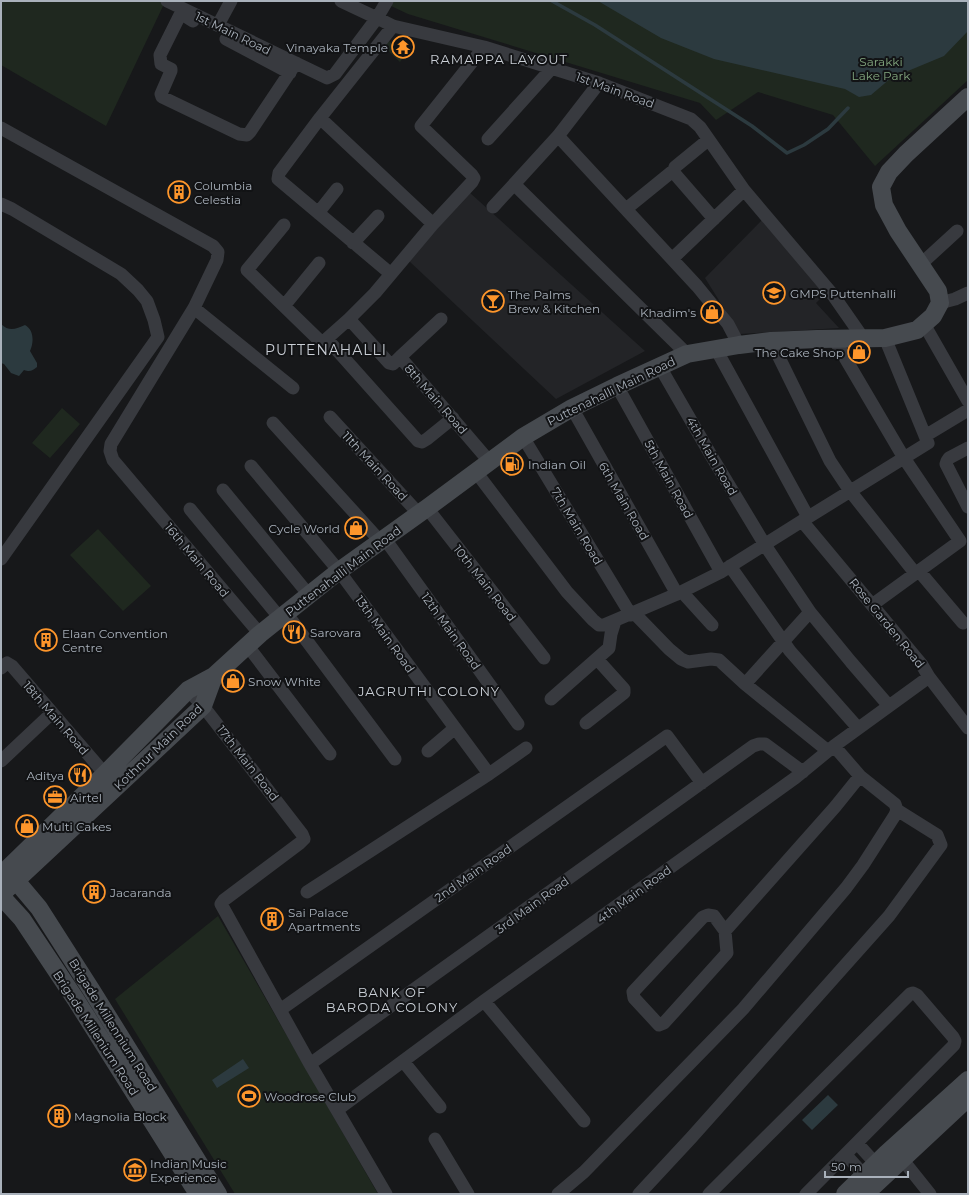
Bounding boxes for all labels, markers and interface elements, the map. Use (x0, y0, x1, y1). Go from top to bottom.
street label: 1st Main Road (193, 8, 273, 58)
temple icon: Vinayaka Temple (390, 34, 416, 60)
place label: Vinayaka Temple (286, 40, 388, 55)
district label: RAMAPPA LAYOUT (430, 51, 568, 67)
park label: Sarakki Lake Park (852, 54, 911, 83)
street label: 1st Main Road (574, 69, 656, 111)
place label: Columbia Celestia (194, 178, 252, 207)
building icon: Columbia Celestia (166, 179, 192, 205)
school or university icon: GMPS Puttenhalli (761, 280, 787, 306)
place label: GMPS Puttenhalli (790, 286, 896, 301)
place label: The Palms Brew & Kitchen (508, 287, 600, 316)
bar icon: The Palms Brew & Kitchen (480, 288, 506, 314)
shop icon: Khadim's (699, 299, 725, 325)
place label: Khadim's (640, 305, 696, 320)
shop icon: The Cake Shop (846, 339, 872, 365)
district label: PUTTENAHALLI (265, 341, 387, 359)
place label: The Cake Shop (755, 345, 844, 360)
street label: Puttenahalli Main Road (544, 353, 678, 429)
street label: 8th Main Road (401, 361, 471, 437)
street label: 4th Main Road (683, 414, 741, 498)
street label: 11th Main Road (339, 428, 411, 504)
street label: 5th Main Road (641, 437, 697, 521)
fuel station icon: Indian Oil (499, 451, 525, 477)
place label: Indian Oil (528, 457, 586, 472)
street label: 6th Main Road (596, 459, 652, 543)
street label: 7th Main Road (548, 485, 606, 567)
shop icon: Cycle World (343, 515, 369, 541)
street label: 16th Main Road (162, 520, 232, 600)
place label: Cycle World (269, 521, 340, 536)
street label: Puttenahalli Main Road (282, 523, 404, 619)
street label: 10th Main Road (450, 542, 520, 624)
street label: Rose Garden Road (846, 575, 928, 671)
street label: 12th Main Road (418, 590, 484, 672)
street label: 13th Main Road (352, 593, 418, 675)
restaurant icon: Sarovara (281, 619, 307, 645)
place label: Sarovara (310, 625, 361, 640)
place label: Elaan Convention Centre (62, 626, 168, 655)
building icon: Elaan Convention Centre (33, 627, 59, 653)
shop icon: Snow White (220, 668, 246, 694)
place label: Snow White (248, 674, 321, 689)
street label: 18th Main Road (20, 678, 92, 758)
district label: JAGRUTHI COLONY (357, 683, 500, 699)
street label: Kothnur Main Road (111, 701, 205, 793)
street label: 17th Main Road (214, 722, 282, 804)
restaurant icon: Aditya (67, 762, 93, 788)
place label: Aditya (26, 768, 64, 783)
office icon: Airtel (42, 784, 68, 810)
place label: Airtel (70, 790, 102, 805)
shop icon: Multi Cakes (14, 813, 40, 839)
place label: Multi Cakes (42, 819, 112, 834)
street label: 2nd Main Road (432, 841, 514, 905)
street label: 4th Main Road (594, 862, 674, 926)
street label: 3rd Main Road (492, 873, 572, 937)
building icon: Jacaranda (81, 879, 107, 905)
place label: Jacaranda (109, 885, 172, 900)
place label: Sai Palace Apartments (288, 905, 361, 934)
building icon: Sai Palace Apartments (259, 906, 285, 932)
street label: Brigade Millennium Road (66, 956, 160, 1094)
street label: Brigade Millenium Road (50, 968, 142, 1098)
district label: BANK OF BARODA COLONY (326, 984, 458, 1015)
sports icon: Woodrose Club (236, 1083, 262, 1109)
place label: Woodrose Club (264, 1089, 356, 1104)
building icon: Magnolia Block (46, 1103, 72, 1129)
place label: Magnolia Block (74, 1109, 168, 1124)
scale bar (825, 1153, 908, 1179)
place label: Indian Music Experience (150, 1156, 227, 1185)
museum icon: Indian Music Experience (122, 1157, 148, 1183)
text: 50 m (831, 1159, 862, 1174)

